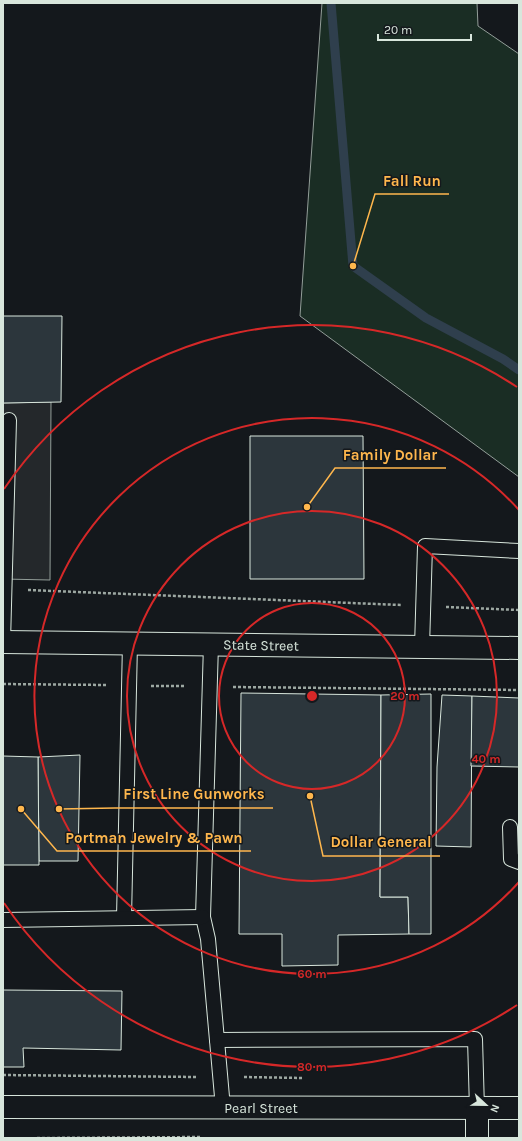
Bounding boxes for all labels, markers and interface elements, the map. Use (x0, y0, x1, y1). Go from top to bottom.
scale bar (378, 16, 471, 42)
text: 20 m (384, 23, 412, 37)
callout: Fall Run (375, 167, 449, 194)
text: Fall Run (383, 172, 441, 190)
callout: Family Dollar (335, 441, 446, 468)
text: Family Dollar (343, 446, 437, 464)
street label: State Street (223, 636, 299, 655)
centre of rings (305, 689, 319, 703)
text: 20 m (390, 689, 420, 703)
text: 40 m (471, 752, 501, 766)
callout: First Line Gunworks (115, 781, 273, 808)
text: First Line Gunworks (123, 785, 265, 803)
callout: Portman Jewelry & Pawn (57, 824, 251, 851)
text: Portman Jewelry & Pawn (65, 829, 243, 847)
callout: Dollar General (323, 829, 440, 856)
text: Dollar General (330, 833, 432, 851)
text: 60 m (297, 967, 327, 981)
text: 80 m (297, 1060, 327, 1074)
north arrow (466, 1085, 506, 1125)
street label: Pearl Street (224, 1100, 298, 1117)
text: N (487, 1102, 502, 1115)

